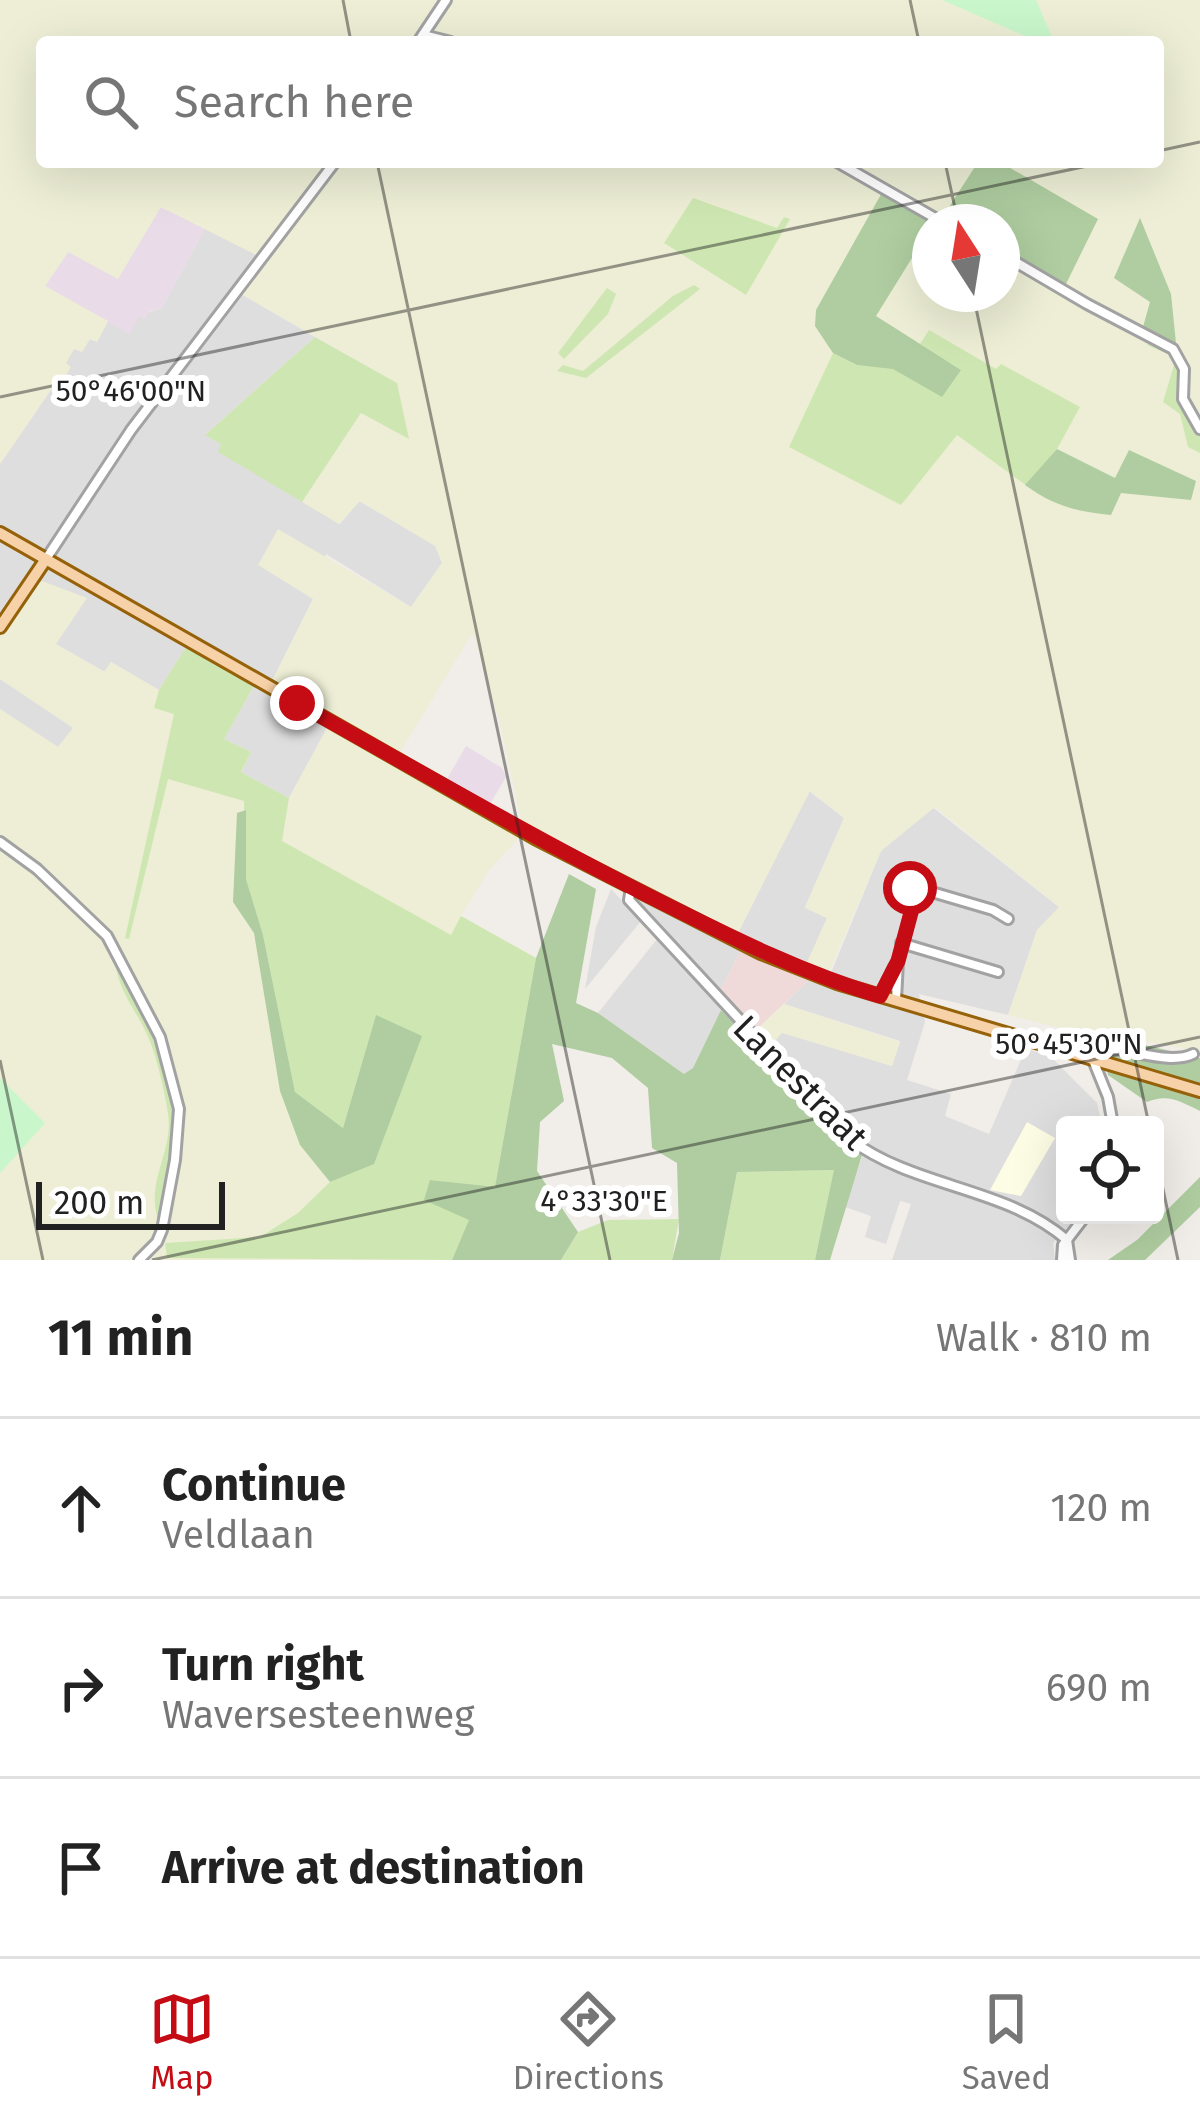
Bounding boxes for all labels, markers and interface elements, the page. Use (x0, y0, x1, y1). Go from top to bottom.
search box (36, 36, 1164, 168)
icon: search (78, 69, 144, 135)
text: Search here (174, 75, 414, 129)
north arrow (912, 204, 1020, 312)
text: 50°46'00"N (56, 373, 206, 409)
route end (270, 676, 324, 730)
route start (883, 861, 937, 915)
street label: Lanestraat (724, 1006, 877, 1159)
text: 50°45'30"N (995, 1026, 1143, 1062)
map controls (1056, 1116, 1164, 1224)
button: locate (1056, 1116, 1164, 1224)
scale bar (36, 1176, 225, 1229)
text: 200 m (54, 1183, 144, 1223)
text: 4°33'30"E (540, 1183, 668, 1219)
text: 11 min (48, 1307, 193, 1369)
text: Walk · 810 m (936, 1315, 1152, 1361)
text: Continue (162, 1458, 346, 1512)
icon: ahead (48, 1475, 114, 1541)
text: 120 m (1050, 1485, 1152, 1531)
text: Veldlaan (162, 1512, 315, 1558)
text: Turn right (162, 1638, 364, 1692)
icon: right (48, 1655, 114, 1721)
text: 690 m (1046, 1665, 1152, 1711)
text: Waversesteenweg (162, 1692, 474, 1738)
icon: arrive (48, 1835, 114, 1901)
text: Arrive at destination (162, 1841, 585, 1895)
tab: Map (149, 1986, 215, 2098)
tab: Directions (513, 1986, 664, 2098)
tab: Saved (962, 1986, 1051, 2098)

